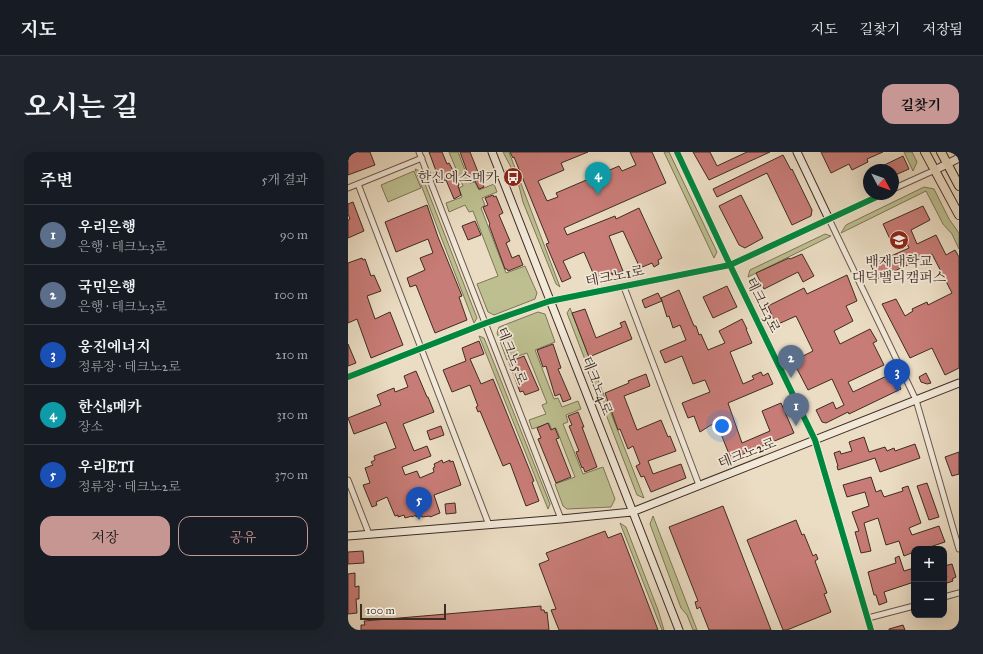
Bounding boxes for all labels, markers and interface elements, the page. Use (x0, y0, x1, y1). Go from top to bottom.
text: 지도 (20, 18, 57, 41)
text: 지도 (811, 21, 838, 38)
text: 길찾기 (860, 21, 900, 38)
text: 저장됨 (922, 21, 963, 38)
button: 길찾기 (882, 84, 959, 124)
text: 오시는 길 (24, 89, 138, 124)
pin: 4 (585, 162, 611, 195)
north arrow (863, 164, 899, 200)
bus stop icon: 한신에스메카 (502, 166, 524, 188)
place label: 한신에스메카 (418, 169, 499, 186)
text: 주변 (40, 170, 73, 191)
text: 5개 결과 (261, 172, 308, 188)
text: 우리은행 (78, 218, 136, 236)
text: 1 (50, 227, 56, 243)
text: 90 m (280, 227, 308, 243)
school or university icon: 배재대학교 대덕밸리캠퍼스 (888, 229, 910, 251)
text: 은행 · 테크노3로 (78, 239, 167, 255)
place label: 배재대학교 대덕밸리캠퍼스 (852, 253, 947, 286)
street label: 테크노1로 (584, 262, 646, 290)
street label: 테크노3로 (742, 274, 784, 336)
text: 국민은행 (78, 278, 136, 296)
text: 2 (50, 287, 56, 303)
text: 100 m (274, 287, 308, 303)
text: 은행 · 테크노3로 (78, 299, 167, 315)
street label: 테크노5로 (493, 325, 531, 388)
text: 웅진에너지 (78, 338, 150, 356)
pin: 2 (778, 345, 804, 378)
text: 3 (50, 347, 56, 363)
text: 210 m (275, 347, 308, 363)
street label: 테크노4로 (578, 354, 616, 418)
text: 정류장 · 테크노2로 (78, 359, 181, 375)
pin: 3 (884, 359, 910, 392)
pin: 1 (783, 393, 809, 426)
text: 한신s메카 (78, 398, 141, 416)
text: 4 (49, 407, 57, 423)
text: 310 m (276, 407, 308, 423)
your location (712, 416, 732, 436)
text: 장소 (78, 419, 103, 435)
street label: 테크노2로 (715, 434, 779, 472)
text: 우리ETI (78, 458, 134, 476)
text: 5 (50, 467, 56, 483)
text: 370 m (275, 467, 308, 483)
text: 정류장 · 테크노2로 (78, 479, 181, 495)
pin: 5 (406, 487, 432, 520)
button: 저장 (40, 516, 170, 556)
button: 공유 (178, 516, 308, 556)
map controls (911, 546, 947, 618)
button: + (911, 546, 947, 582)
button: − (911, 582, 947, 618)
scale bar (360, 602, 446, 621)
text: 100 m (366, 604, 395, 617)

